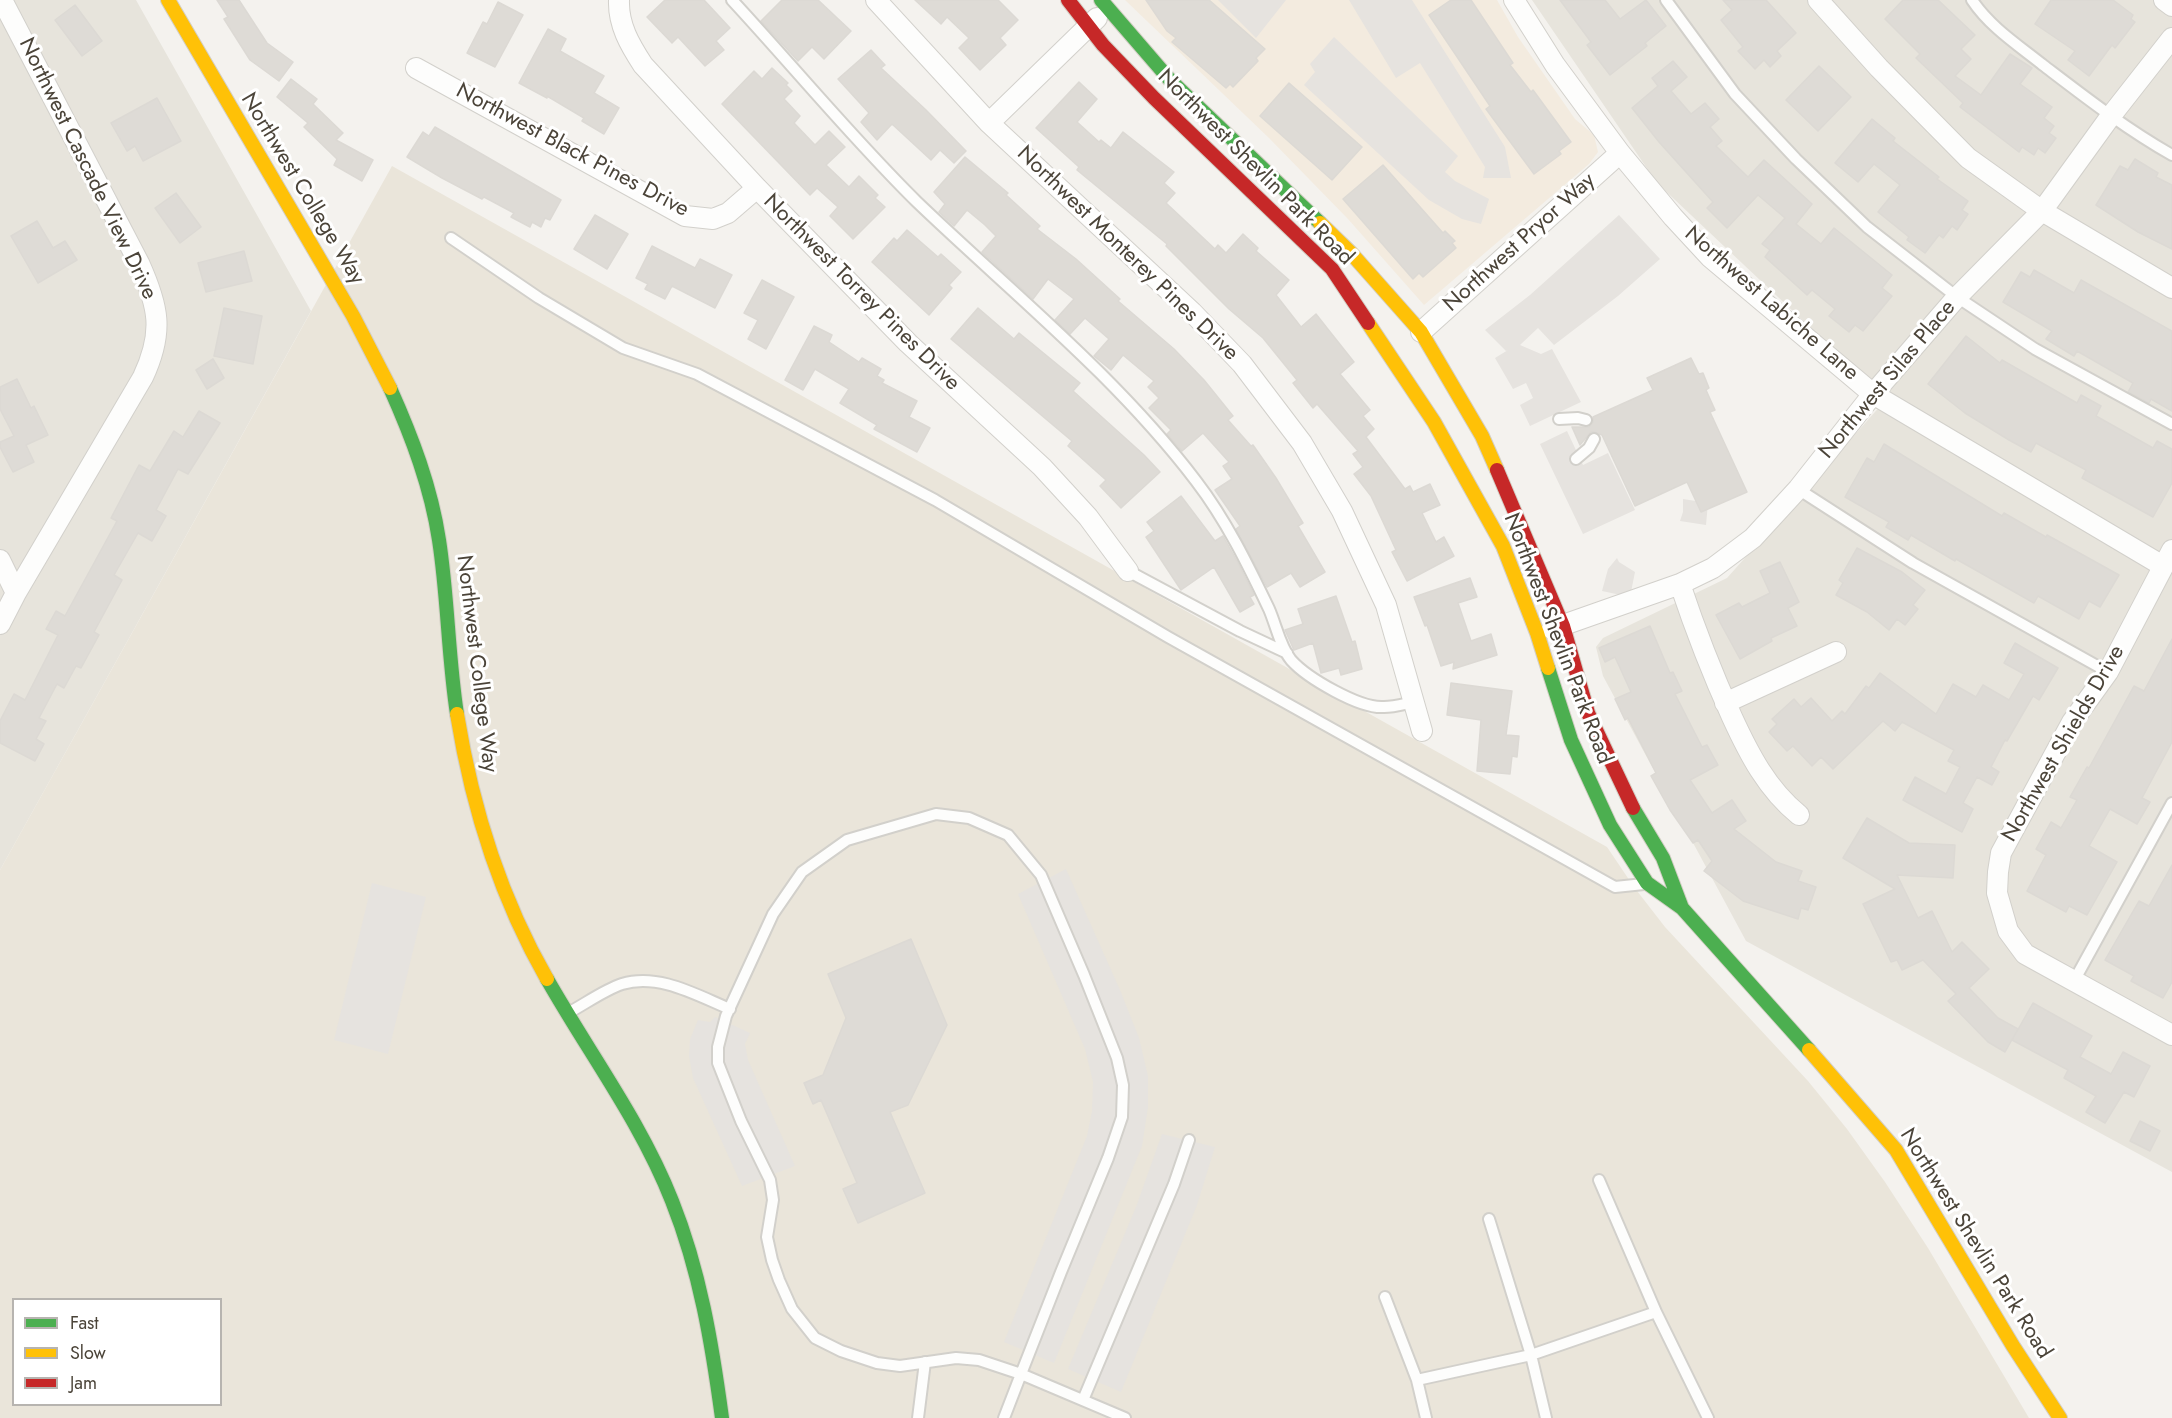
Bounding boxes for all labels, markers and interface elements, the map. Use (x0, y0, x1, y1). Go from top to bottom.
street label: Northwest Cascade View Drive (12, 34, 162, 304)
street label: Northwest Shevlin Park Road (1151, 64, 1359, 272)
street label: Northwest Black Pines Drive (451, 78, 693, 224)
street label: Northwest College Way (234, 88, 370, 290)
street label: Northwest Monterey Pines Drive (1011, 141, 1243, 367)
street label: Northwest Pryor Way (1439, 168, 1601, 318)
street label: Northwest Torrey Pines Drive (757, 189, 965, 397)
street label: Northwest Labiche Lane (1679, 221, 1863, 387)
street label: Northwest Silas Place (1814, 295, 1962, 465)
street label: Northwest Shevlin Park Road (1497, 510, 1617, 768)
street label: Northwest College Way (450, 554, 502, 774)
street label: Northwest Shields Drive (1997, 641, 2131, 847)
street label: Northwest Shevlin Park Road (1893, 1124, 2057, 1364)
legend (12, 1298, 222, 1406)
text: Fast (70, 1310, 99, 1336)
text: Slow (70, 1340, 106, 1366)
text: Jam (70, 1370, 97, 1396)

